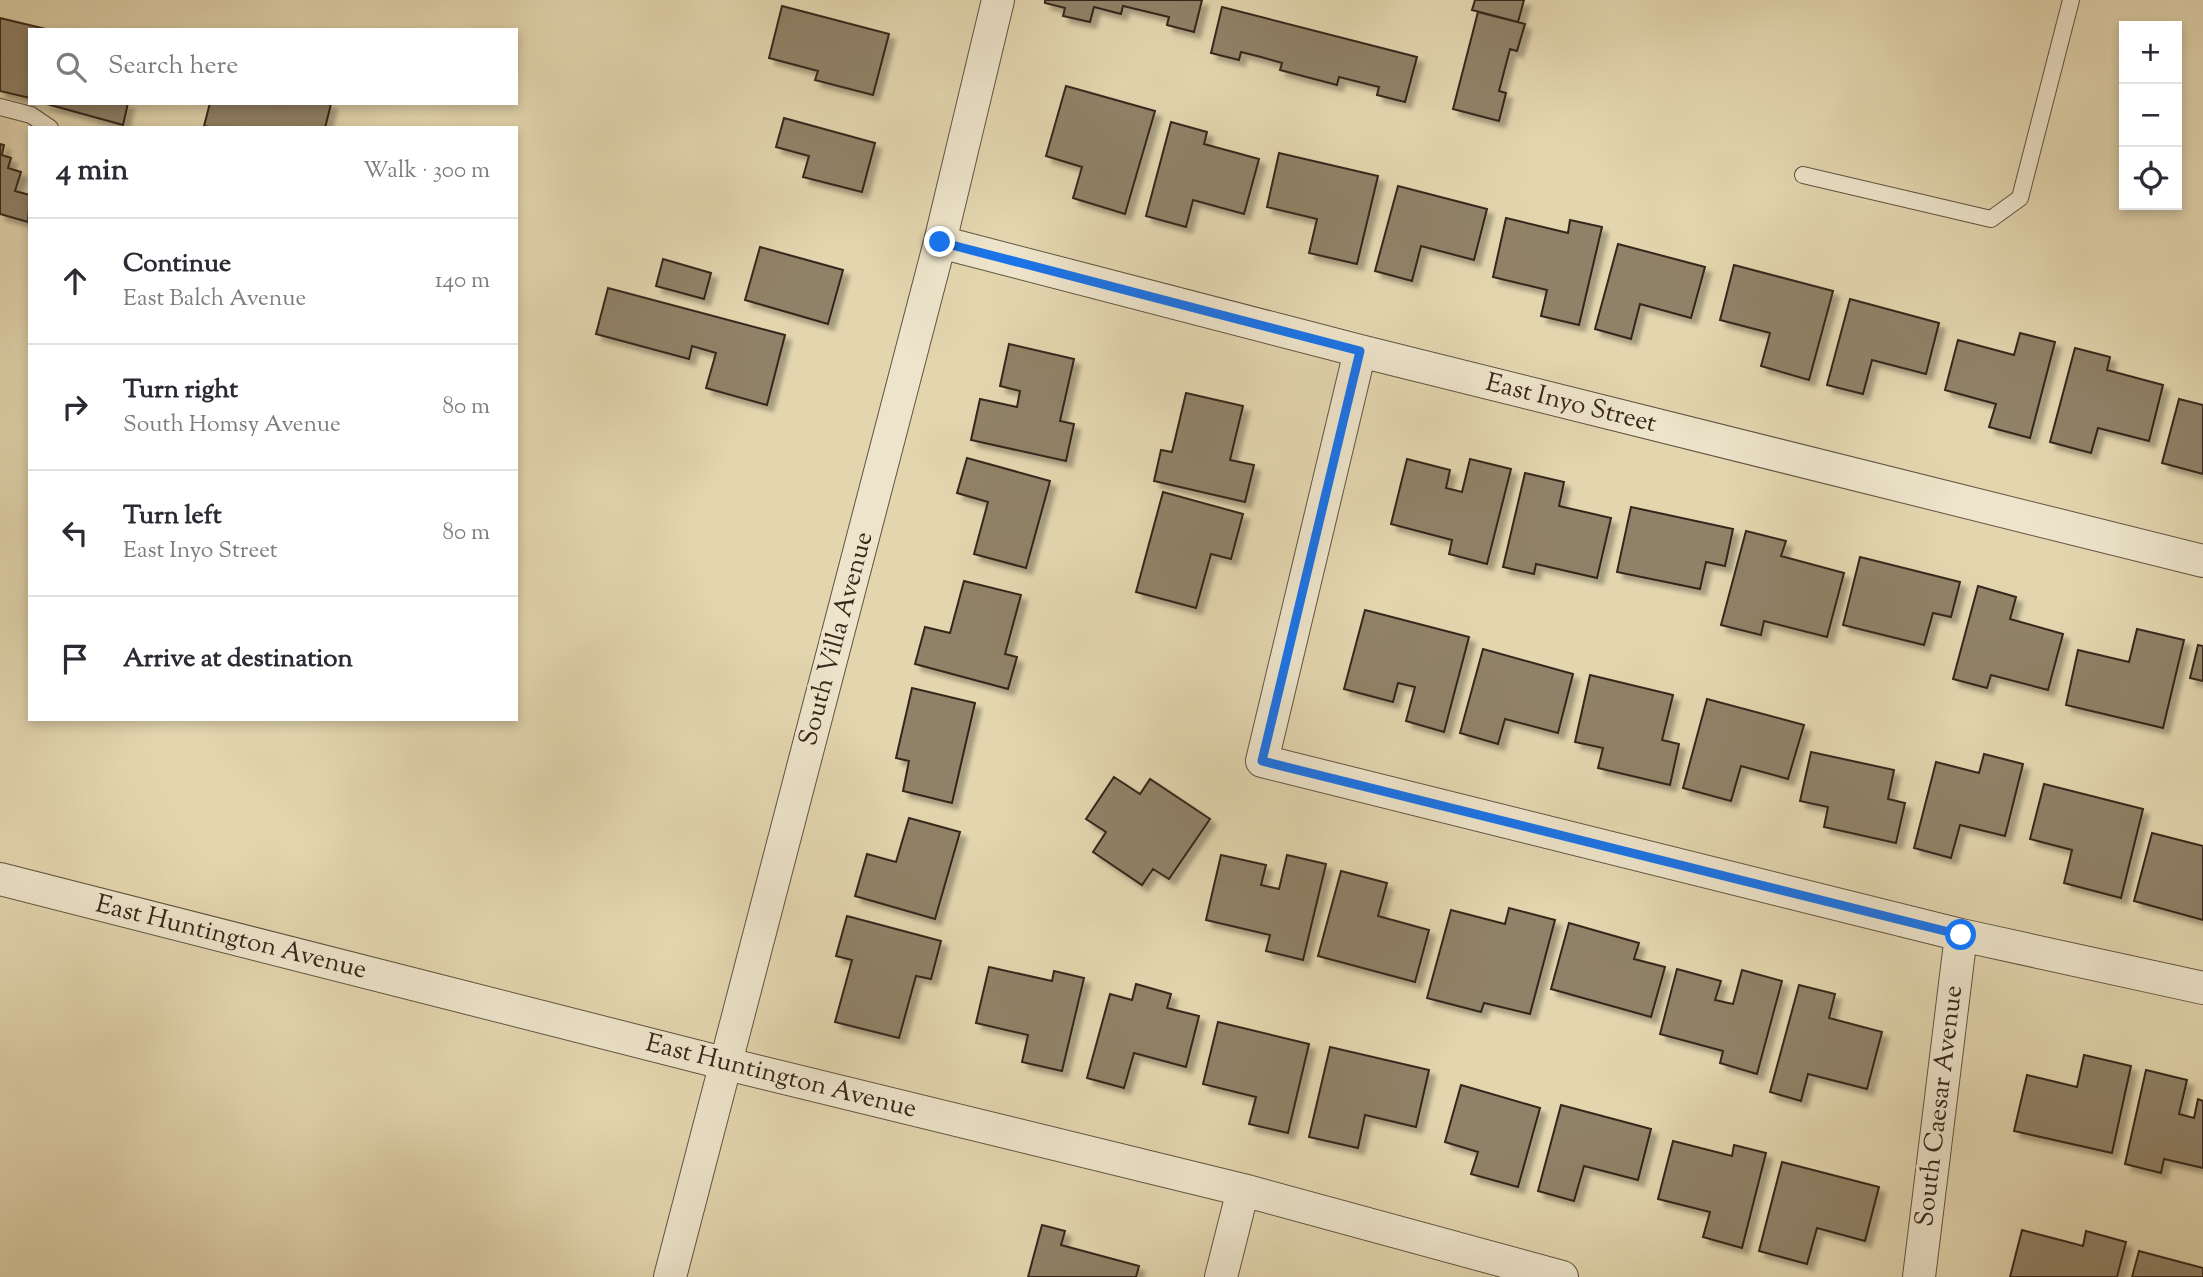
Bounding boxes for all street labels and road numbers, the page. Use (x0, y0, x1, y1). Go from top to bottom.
street label: East Inyo Street (1482, 365, 1660, 443)
street label: South Villa Avenue (791, 528, 883, 750)
street label: East Huntington Avenue (92, 886, 370, 990)
street label: South Caesar Avenue (1907, 983, 1973, 1229)
street label: East Huntington Avenue (642, 1025, 920, 1129)

